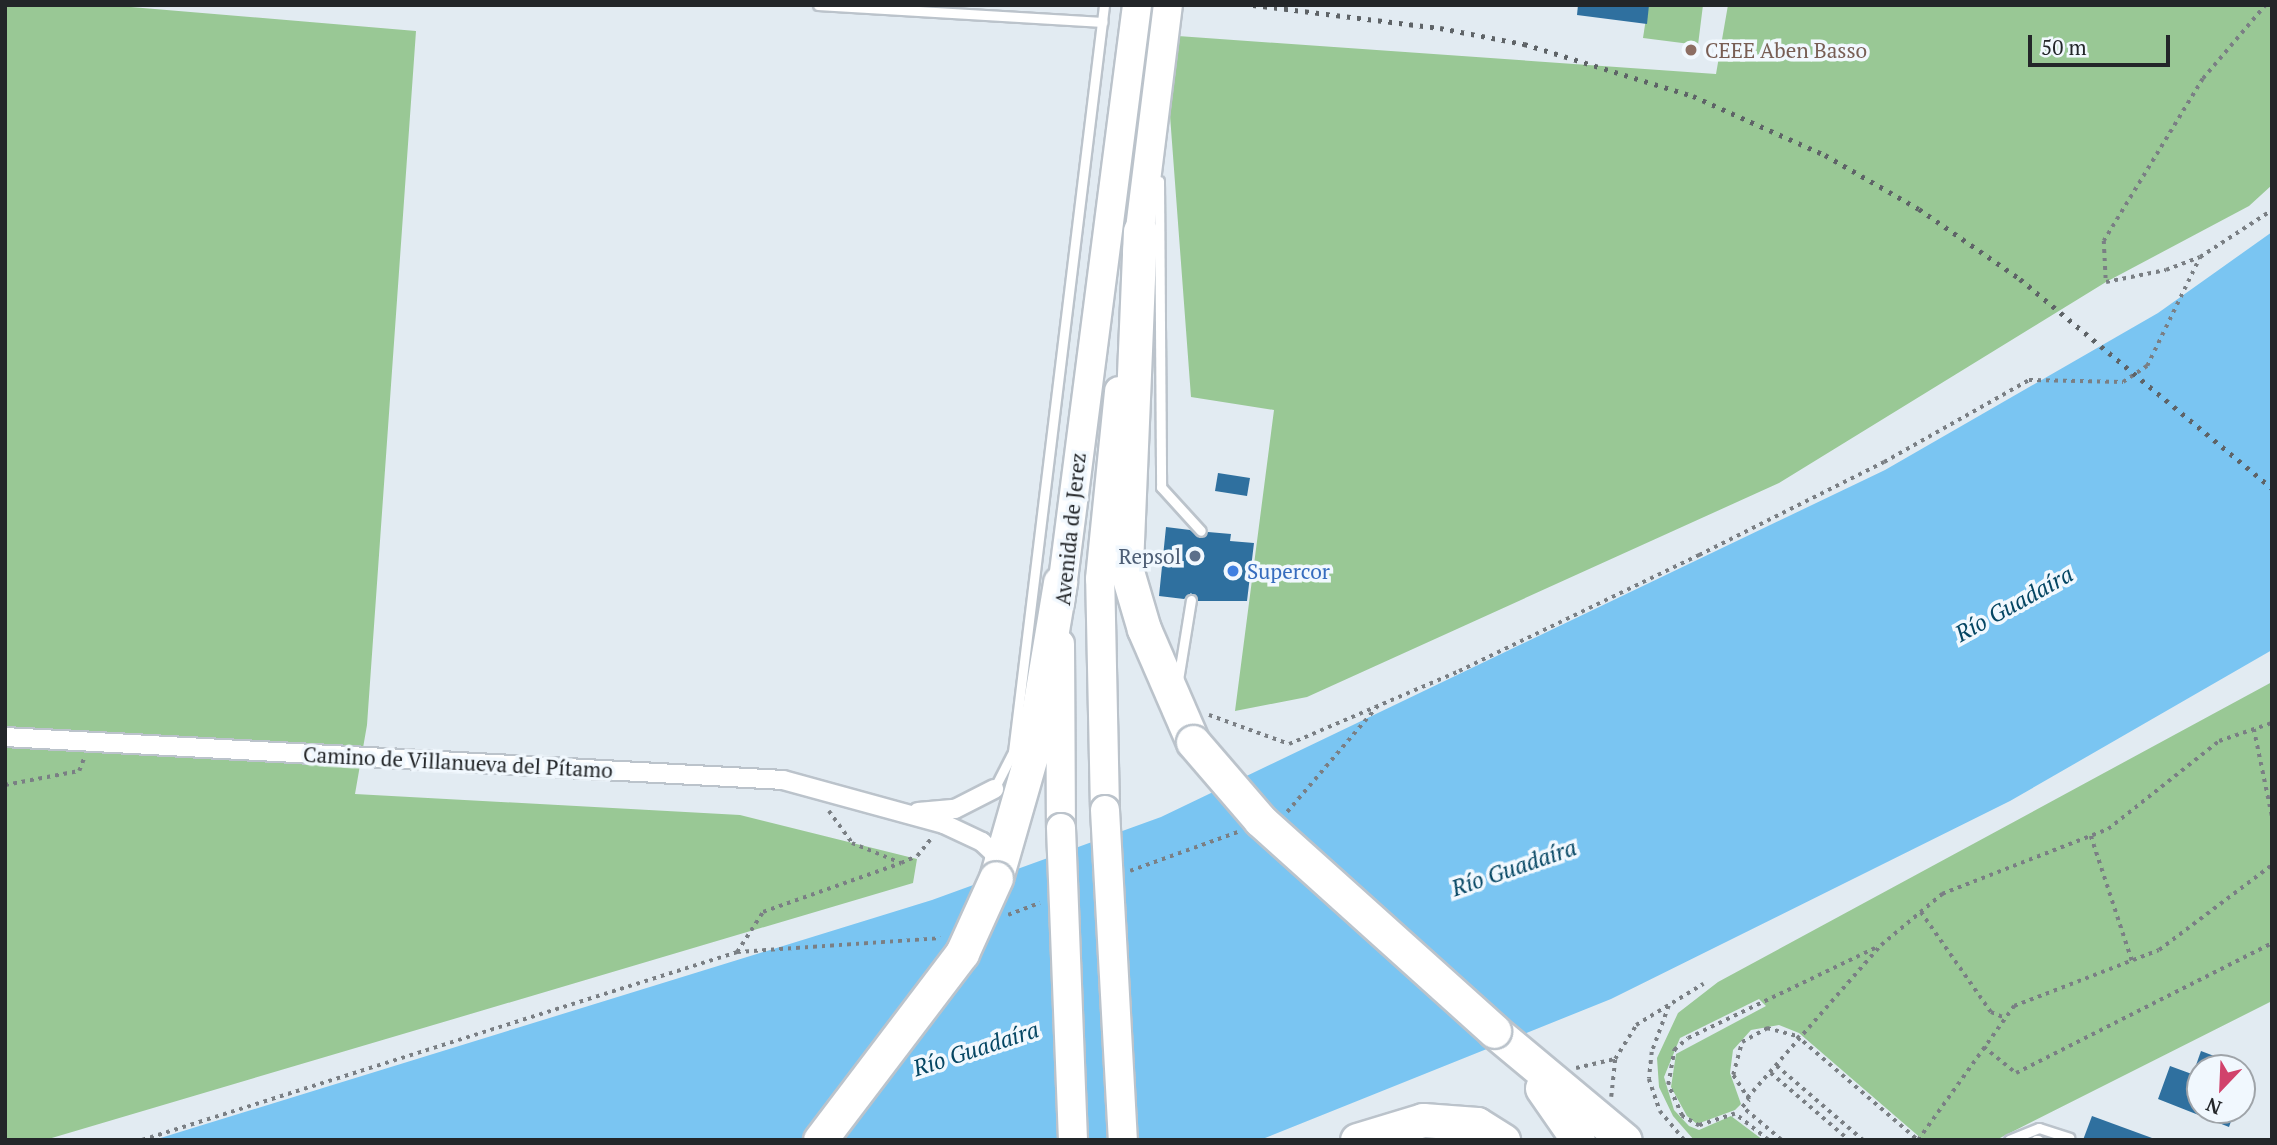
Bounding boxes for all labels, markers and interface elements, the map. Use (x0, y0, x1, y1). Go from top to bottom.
scale bar (2032, 21, 2174, 65)
text: 50 m (2041, 33, 2087, 61)
place label: CEEE Aben Basso (1705, 37, 1868, 63)
marker: CEEE Aben Basso (1683, 42, 1699, 58)
street label: Avenida de Jerez (1049, 451, 1091, 607)
place label: Repsol (1119, 543, 1181, 569)
marker: Repsol (1187, 548, 1203, 564)
place label: Supercor (1247, 558, 1330, 584)
water label: Río Guadaíra (1950, 560, 2078, 648)
marker: Supercor (1225, 563, 1241, 579)
street label: Camino de Villanueva del Pítamo (302, 741, 614, 783)
water label: Río Guadaíra (1448, 834, 1580, 902)
water label: Río Guadaíra (910, 1016, 1042, 1082)
north arrow (2186, 1054, 2256, 1124)
text: N (2202, 1093, 2225, 1121)

